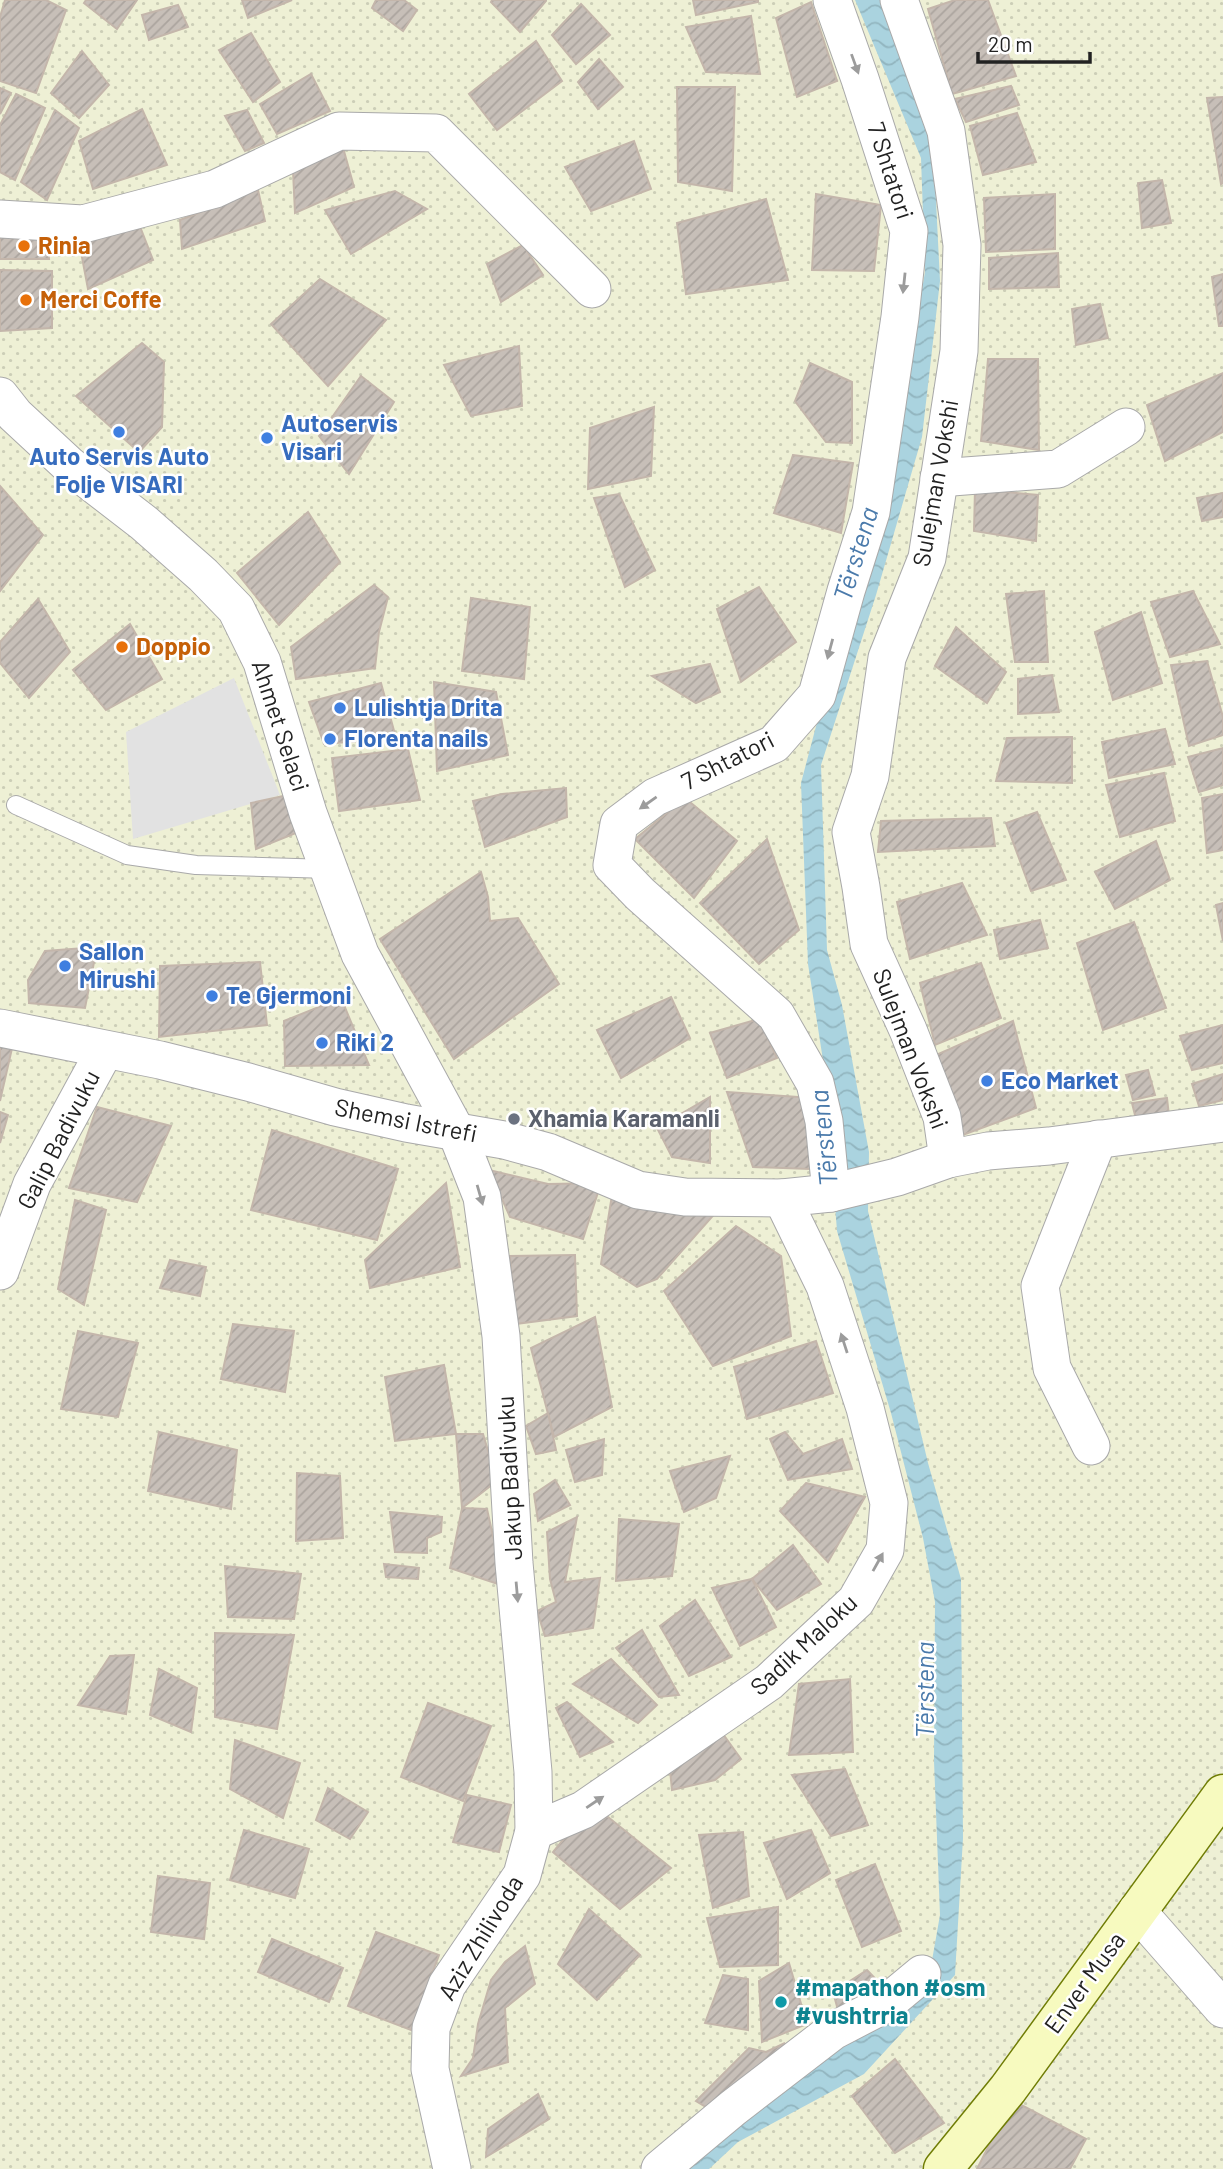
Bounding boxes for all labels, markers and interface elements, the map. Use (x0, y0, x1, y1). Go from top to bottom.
scale bar (978, 21, 1090, 65)
text: 20 m (988, 31, 1033, 56)
one-way arrow (850, 54, 861, 75)
street label: 7 Shtatori (862, 118, 921, 223)
place label: Rinia (38, 230, 91, 259)
marker: Rinia (16, 238, 32, 254)
one-way arrow (898, 272, 909, 294)
place label: Merci Coffe (40, 284, 162, 313)
marker: Merci Coffe (18, 292, 34, 308)
street label: Sulejman Vokshi (906, 397, 964, 569)
place label: Autoservis Visari (281, 408, 398, 465)
marker: Auto Servis Auto Folje VISARI (111, 424, 127, 440)
marker: Autoservis Visari (259, 430, 275, 446)
place label: Auto Servis Auto Folje VISARI (29, 441, 209, 498)
water label: Tërstena (826, 503, 884, 604)
place label: Doppio (136, 631, 211, 660)
one-way arrow (824, 638, 835, 660)
marker: Doppio (114, 639, 130, 655)
street label: Ahmet Selaci (247, 656, 316, 795)
place label: Lulishtja Drita (354, 692, 503, 721)
marker: Lulishtja Drita (332, 700, 348, 716)
place label: Florenta nails (344, 723, 488, 752)
street label: 7 Shtatori (676, 724, 779, 795)
marker: Florenta nails (322, 731, 338, 747)
one-way arrow (639, 796, 657, 810)
place label: Sallon Mirushi (79, 936, 156, 993)
marker: Sallon Mirushi (57, 958, 73, 974)
street label: Sulejman Vokshi (867, 964, 955, 1133)
place label: Te Gjermoni (226, 980, 352, 1009)
marker: Te Gjermoni (204, 988, 220, 1004)
place label: Riki 2 (336, 1027, 394, 1056)
marker: Riki 2 (314, 1035, 330, 1051)
street label: Galip Badivuku (10, 1065, 105, 1214)
place label: Eco Market (1001, 1065, 1119, 1094)
marker: Eco Market (979, 1073, 995, 1089)
water label: Tërstena (802, 1088, 843, 1188)
street label: Shemsi Istrefi (333, 1092, 480, 1148)
place label: Xhamia Karamanli (528, 1103, 720, 1132)
marker: Xhamia Karamanli (506, 1111, 522, 1127)
one-way arrow (475, 1185, 485, 1206)
one-way arrow (838, 1332, 848, 1353)
street label: Jakup Badivuku (490, 1395, 527, 1561)
one-way arrow (872, 1552, 884, 1572)
one-way arrow (512, 1581, 523, 1603)
street label: Sadik Maloku (744, 1587, 862, 1701)
water label: Tërstena (908, 1642, 939, 1738)
one-way arrow (585, 1795, 605, 1808)
street label: Aziz Zhilivoda (431, 1870, 528, 2005)
street label: Enver Musa (1037, 1926, 1130, 2039)
place label: #mapathon #osm #vushtrria (795, 1972, 986, 2029)
marker: #mapathon #osm #vushtrria (773, 1994, 789, 2010)

